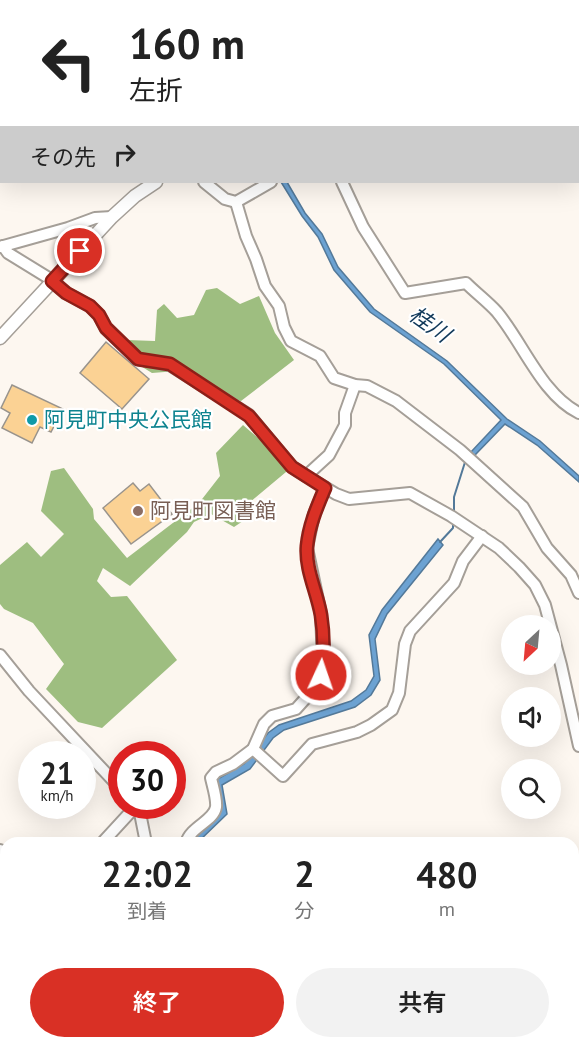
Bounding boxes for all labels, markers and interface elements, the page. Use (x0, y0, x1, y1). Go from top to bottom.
text: 160 m (129, 16, 245, 71)
icon: left (30, 24, 108, 102)
text: 左折 (129, 73, 183, 107)
icon: right (108, 138, 141, 171)
text: その先 (30, 143, 96, 171)
pin (54, 225, 105, 276)
icon: arrive (63, 234, 96, 267)
water label: 桂川 (404, 300, 458, 349)
place label: 阿見町中央公民館 (44, 406, 212, 433)
marker: 阿見町中央公民館 (25, 413, 39, 427)
place label: 阿見町図書館 (150, 497, 276, 524)
marker: 阿見町図書館 (131, 504, 145, 518)
north arrow (501, 615, 561, 675)
map controls (501, 615, 561, 819)
position arrow (289, 643, 353, 707)
button: sound (501, 687, 561, 747)
speed limit sign: 30 (108, 741, 186, 819)
text: 21 (40, 753, 74, 792)
button: search (501, 759, 561, 819)
text: km/h (41, 786, 73, 805)
text: 22:02 (101, 850, 193, 897)
text: 2 (294, 850, 315, 897)
text: 480 (416, 851, 477, 898)
text: m (439, 896, 455, 922)
text: 到着 (127, 898, 167, 924)
text: 分 (295, 898, 315, 924)
button: 終了 (30, 968, 284, 1037)
button: 共有 (296, 968, 549, 1037)

